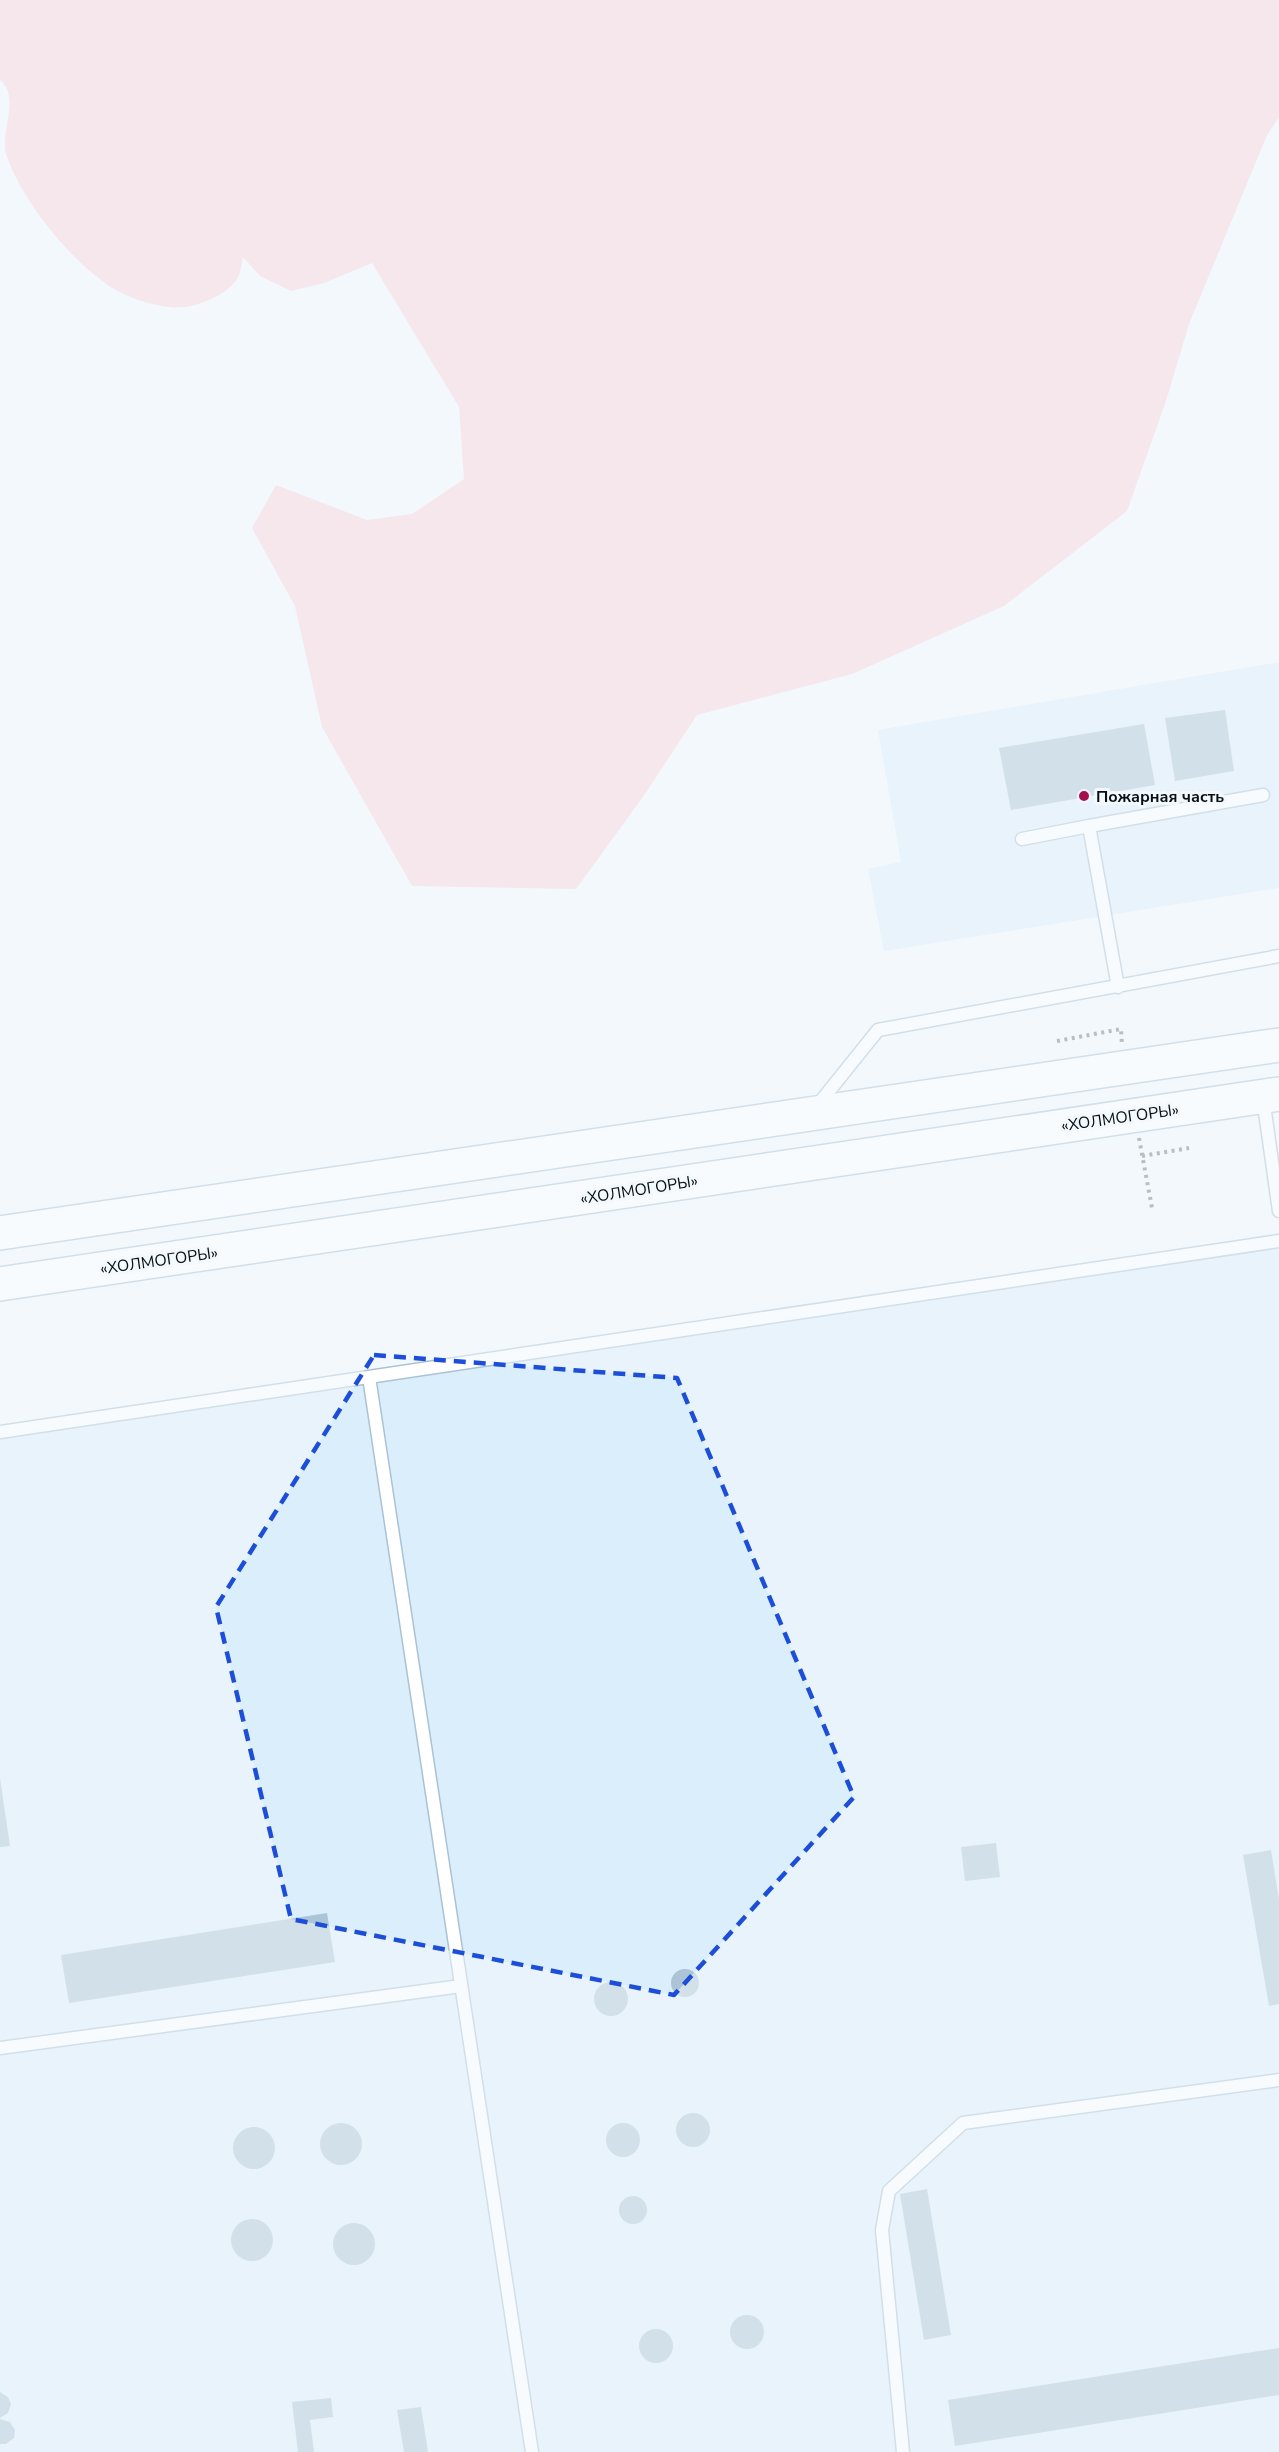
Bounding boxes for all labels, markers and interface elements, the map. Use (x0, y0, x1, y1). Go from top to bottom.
place label: Пожарная часть (1096, 786, 1224, 808)
marker: Пожарная часть (1077, 789, 1091, 803)
street label: «ХОЛМОГОРЫ» (1060, 1099, 1180, 1137)
street label: «ХОЛМОГОРЫ» (579, 1170, 699, 1210)
street label: «ХОЛМОГОРЫ» (99, 1242, 219, 1280)

